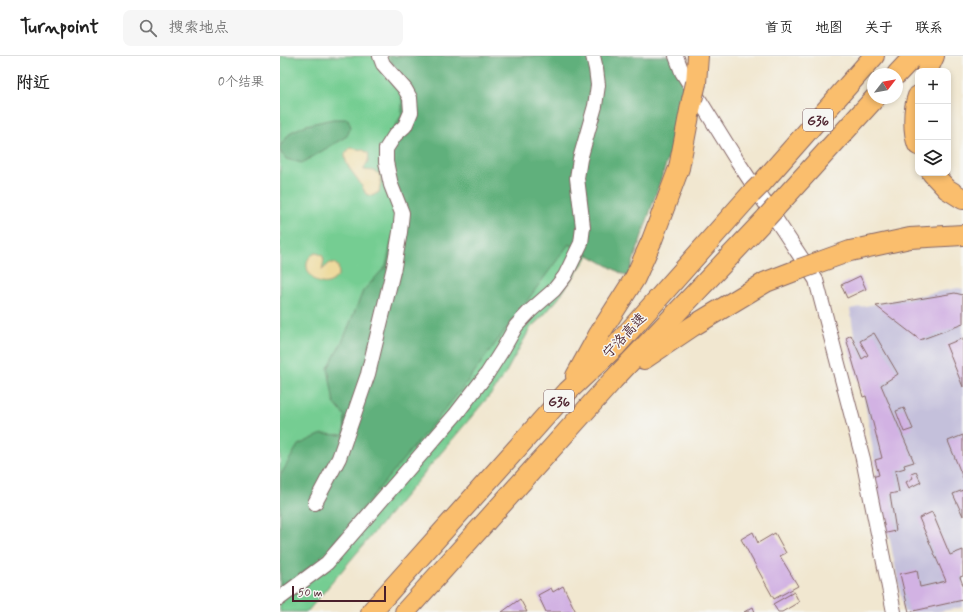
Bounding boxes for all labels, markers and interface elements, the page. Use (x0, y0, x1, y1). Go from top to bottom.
search box (123, 10, 403, 46)
text: Turnpoint (20, 15, 99, 40)
icon: search (137, 17, 159, 39)
text: 搜索地点 (169, 18, 229, 38)
text: 首页 (765, 19, 793, 37)
text: 地图 (815, 19, 843, 37)
text: 关于 (865, 19, 893, 37)
text: 联系 (915, 19, 943, 37)
north arrow (867, 68, 903, 104)
map controls (915, 68, 951, 176)
button: + (915, 68, 951, 104)
text: 附近 (16, 72, 50, 94)
text: 0个结果 (218, 74, 264, 91)
button: − (915, 104, 951, 140)
road number: G36 (803, 109, 833, 131)
button: layers (915, 140, 951, 176)
street label: 宁洛高速 (599, 309, 650, 362)
road number: G36 (544, 390, 574, 412)
scale bar (292, 584, 386, 603)
text: 50 m (298, 586, 323, 600)

